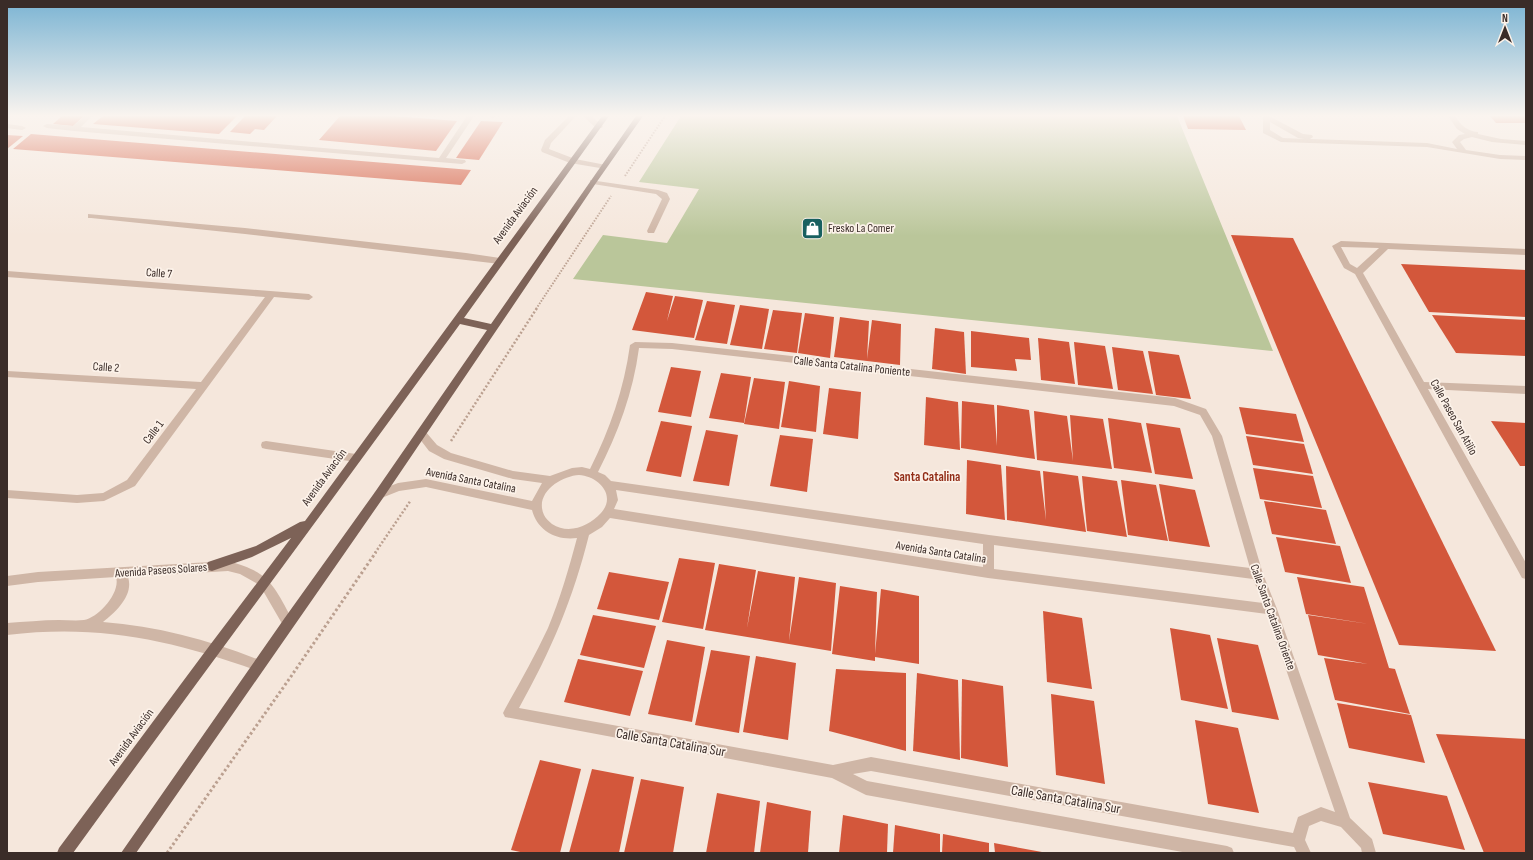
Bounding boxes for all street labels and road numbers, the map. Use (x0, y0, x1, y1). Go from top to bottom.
street label: Avenida Aviación (489, 184, 541, 248)
street label: Calle 7 (145, 265, 173, 282)
street label: Calle Santa Catalina Poniente (793, 353, 911, 380)
street label: Calle 2 (92, 359, 120, 376)
street label: Calle Paseo San Atilio (1427, 377, 1481, 458)
street label: Calle 1 (140, 417, 168, 447)
street label: Avenida Aviación (298, 446, 350, 510)
street label: Avenida Santa Catalina (424, 464, 518, 497)
street label: Avenida Santa Catalina (894, 538, 988, 567)
street label: Avenida Paseos Solares (113, 560, 208, 581)
street label: Calle Santa Catalina Oriente (1246, 562, 1299, 672)
street label: Avenida Aviación (105, 706, 157, 770)
street label: Calle Santa Catalina Sur (615, 725, 727, 760)
street label: Calle Santa Catalina Sur (1010, 782, 1122, 817)

